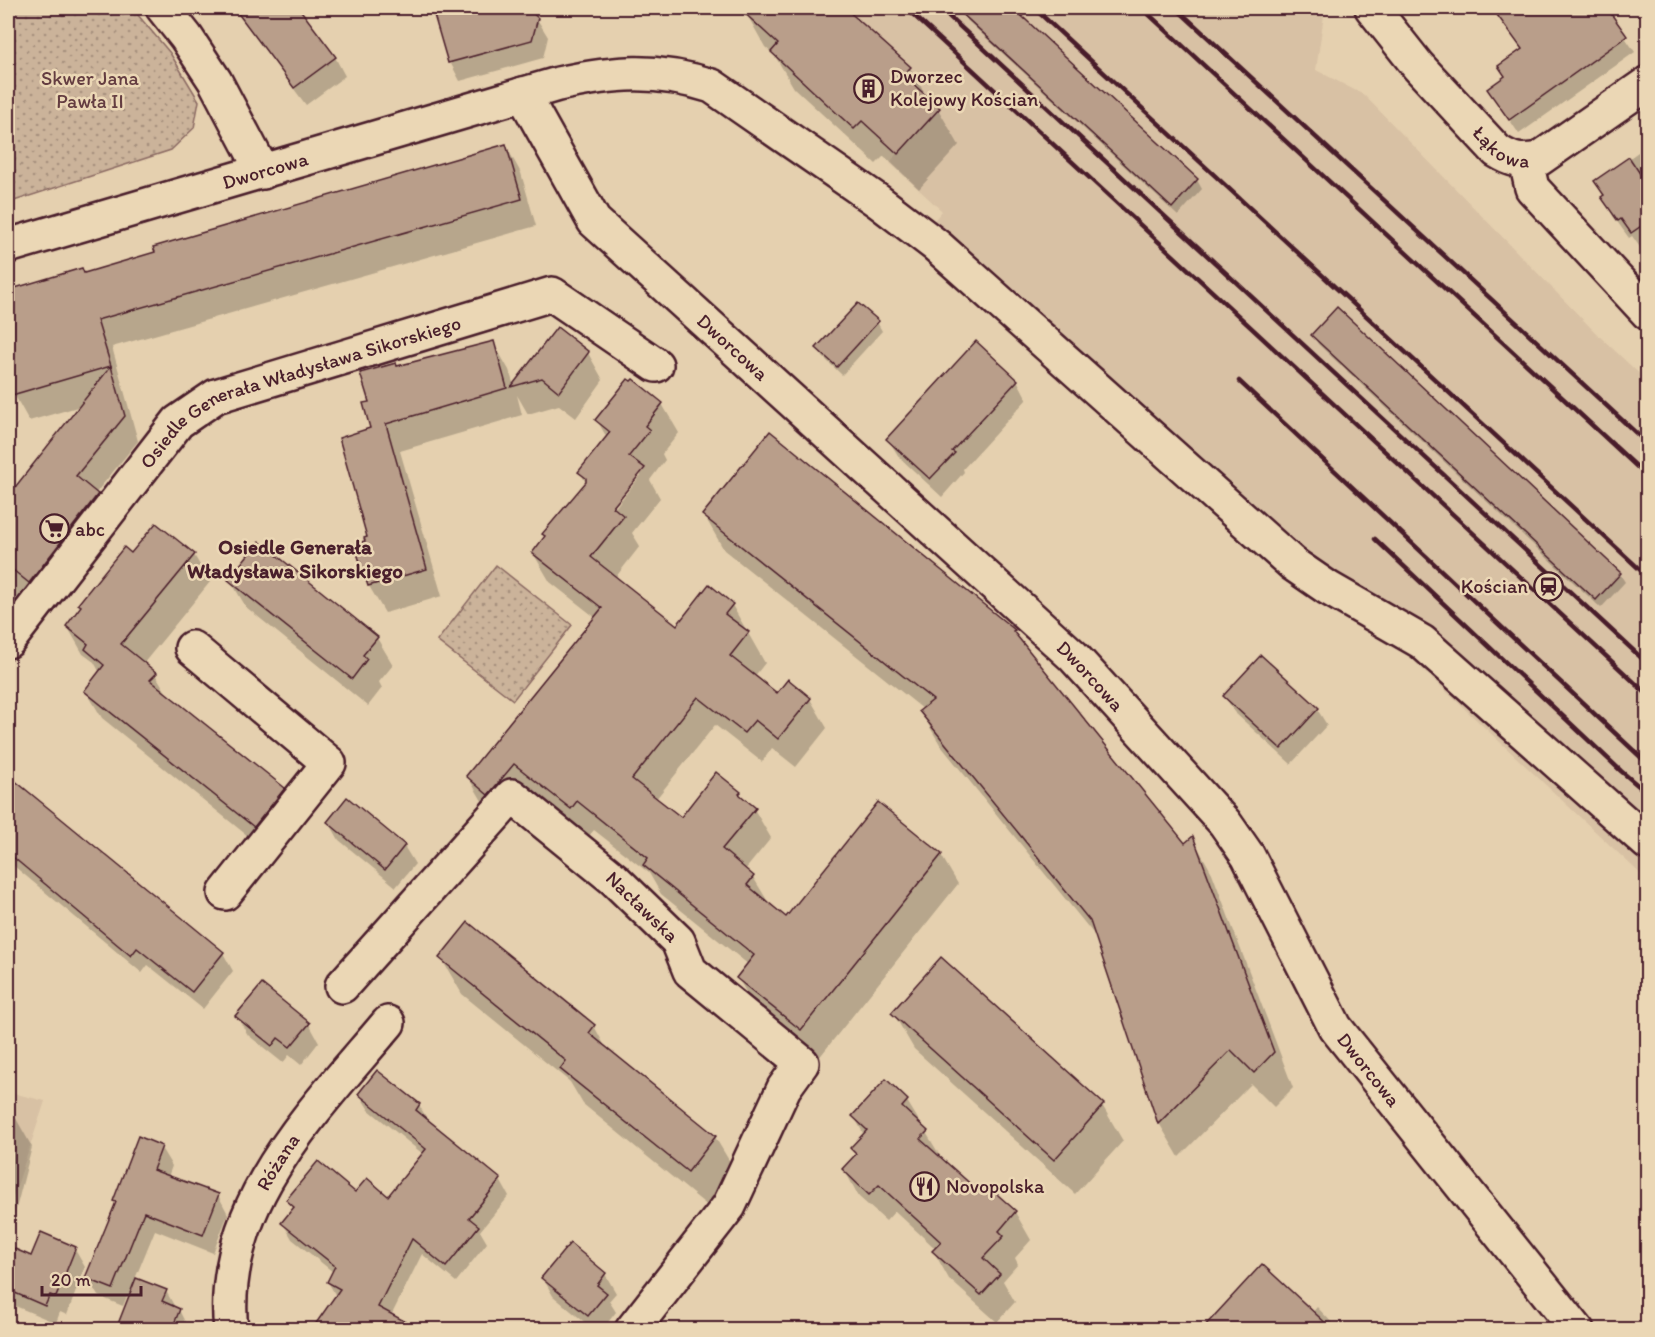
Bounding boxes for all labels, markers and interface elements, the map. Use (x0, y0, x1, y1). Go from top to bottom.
place label: Dworzec Kolejowy Kościan (890, 64, 1038, 111)
park label: Skwer Jana Pawła II (41, 66, 140, 113)
building icon: Dworzec Kolejowy Kościan (853, 72, 885, 104)
street label: Łąkowa (1467, 121, 1529, 173)
street label: Dworcowa (219, 146, 311, 194)
street label: Dworcowa (692, 309, 774, 386)
street label: Osiedle Generała Władysława Sikorskiego (134, 310, 464, 473)
supermarket icon: abc (38, 513, 70, 545)
place label: abc (75, 517, 105, 541)
district label: Osiedle Generała Władysława Sikorskiego (187, 534, 403, 584)
station icon: Kościan (1533, 570, 1565, 602)
place label: Kościan (1461, 574, 1528, 598)
street label: Dworcowa (1052, 635, 1130, 717)
street label: Nacławska (601, 866, 684, 948)
street label: Dworcowa (1332, 1028, 1406, 1112)
street label: Różana (251, 1129, 305, 1195)
restaurant icon: Novopolska (909, 1170, 941, 1202)
place label: Novopolska (946, 1174, 1045, 1198)
scale bar (42, 1259, 141, 1297)
text: 20 m (51, 1269, 91, 1291)

